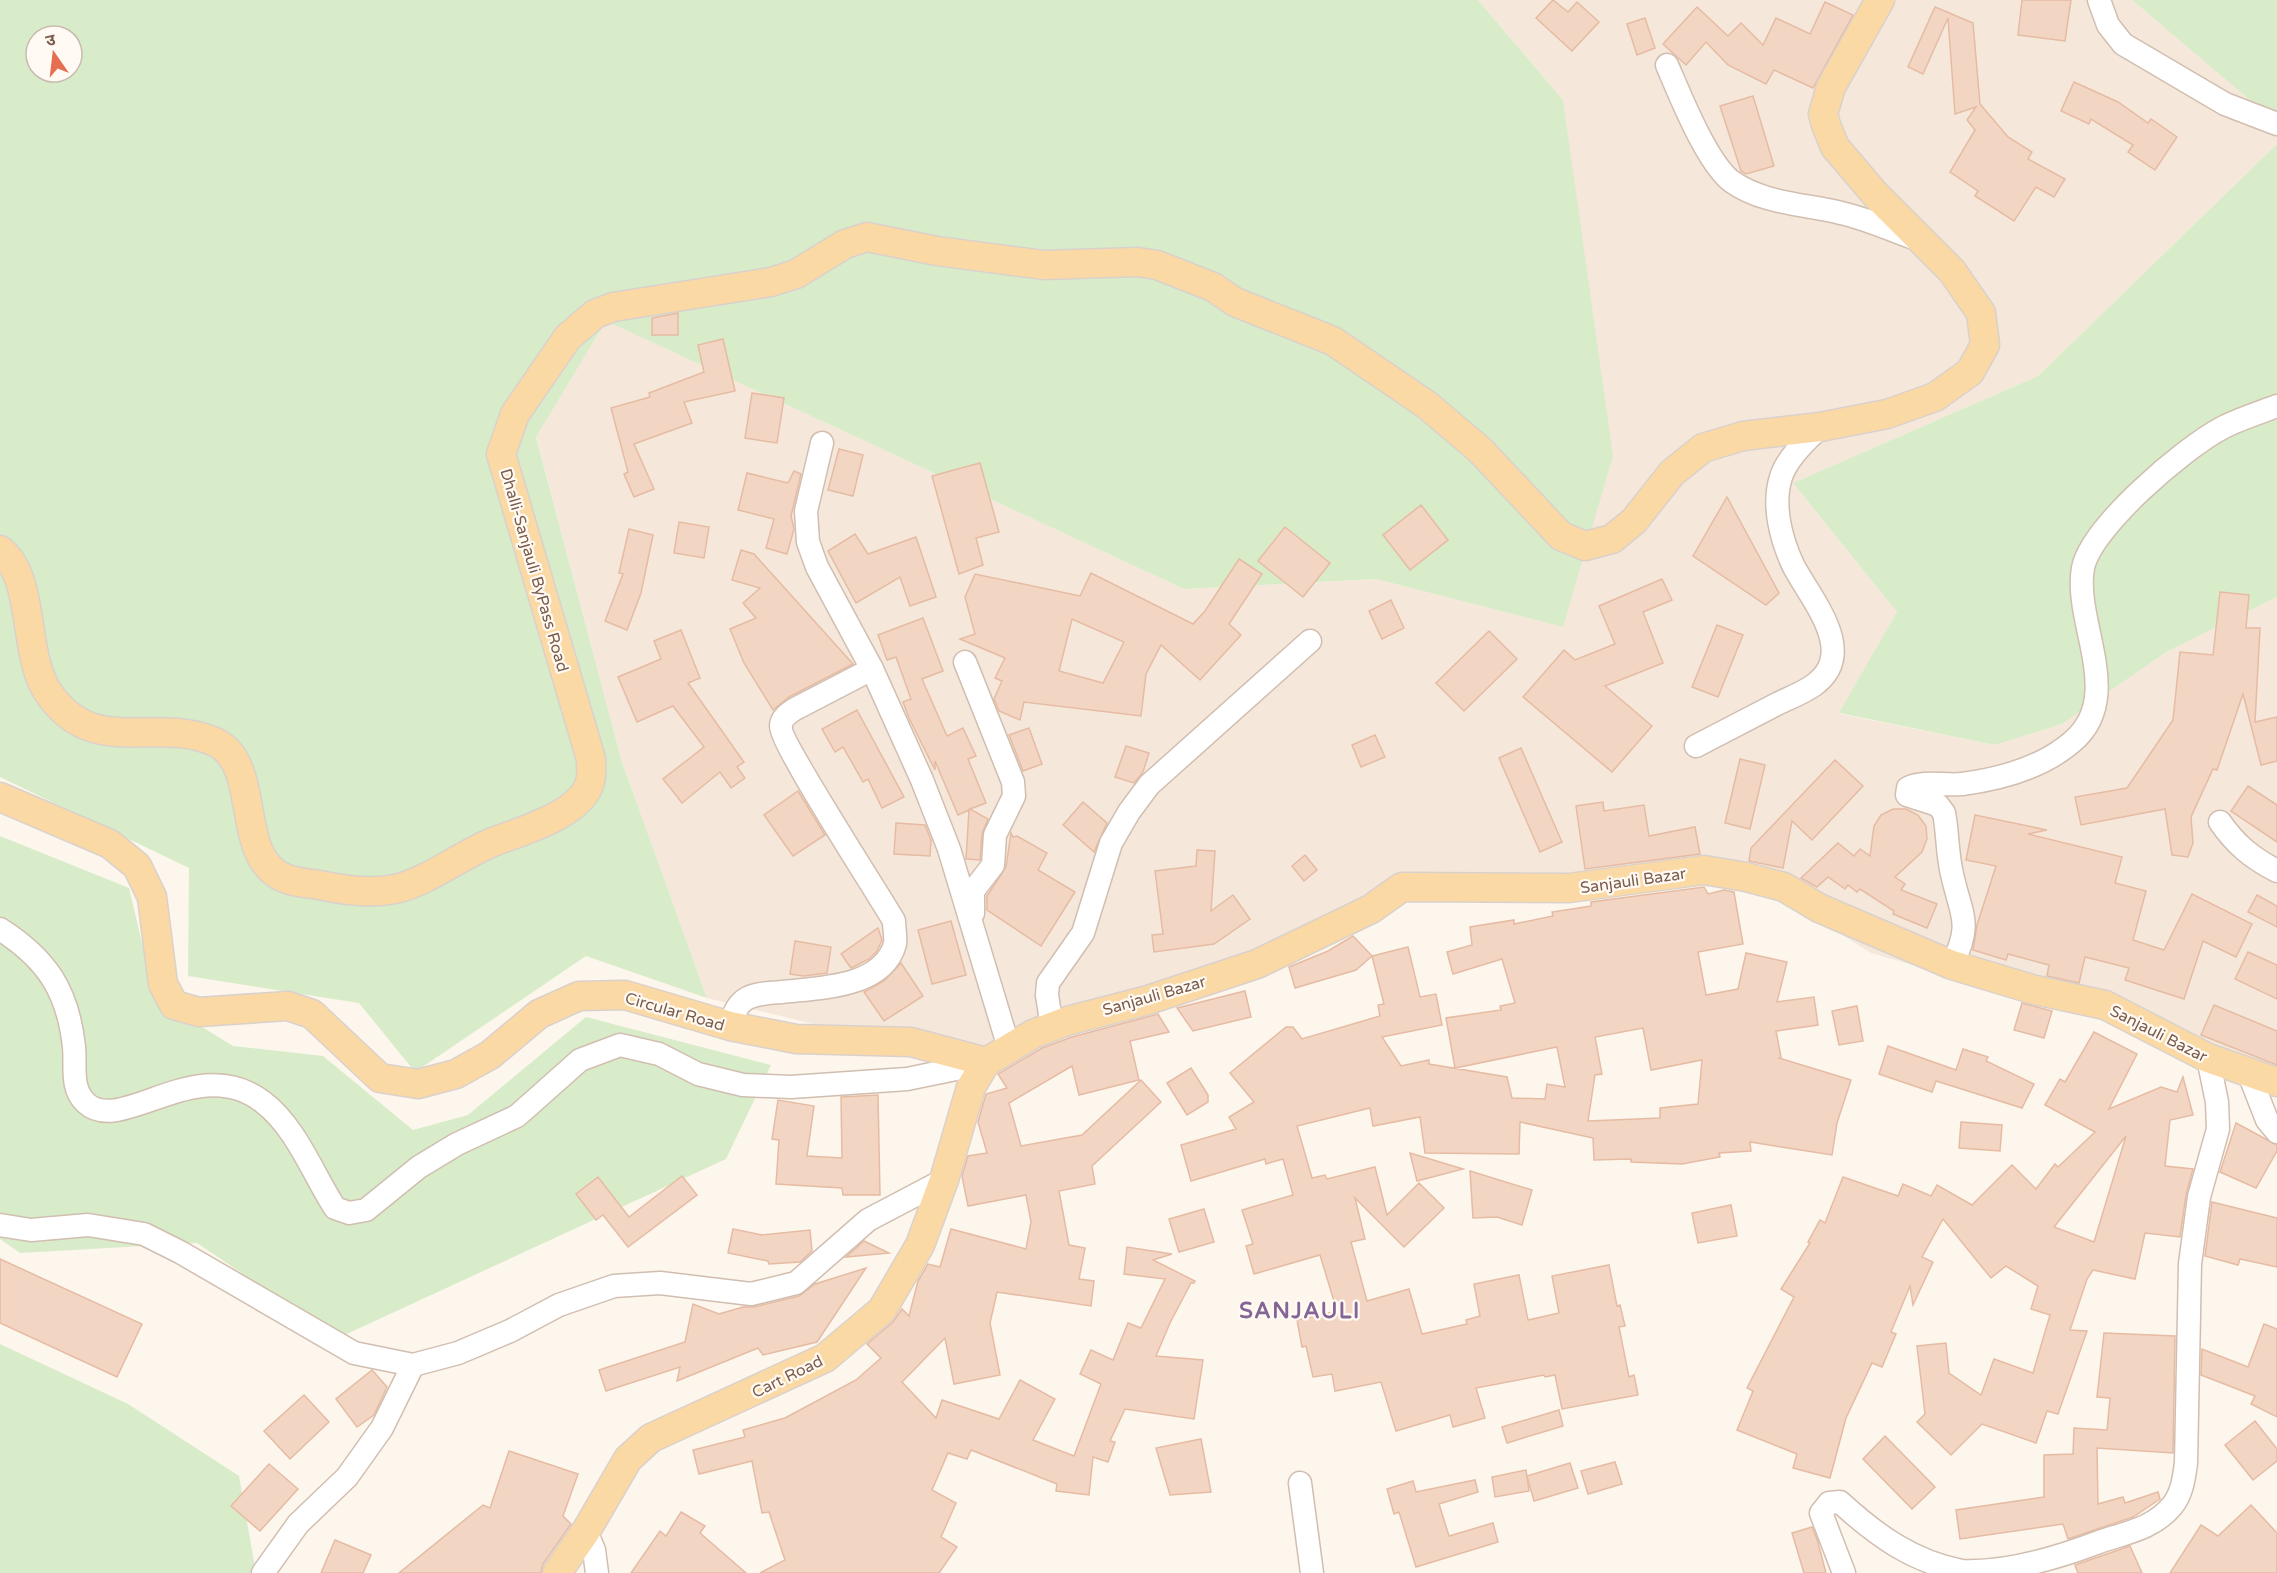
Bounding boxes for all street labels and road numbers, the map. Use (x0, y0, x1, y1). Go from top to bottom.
street label: Dhalli-Sanjauli ByPass Road (495, 466, 573, 674)
street label: Sanjauli Bazar (1579, 864, 1688, 898)
street label: Sanjauli Bazar (1100, 971, 1209, 1020)
street label: Circular Road (623, 988, 727, 1036)
street label: Sanjauli Bazar (2107, 1001, 2211, 1067)
street label: Cart Road (749, 1351, 826, 1403)

